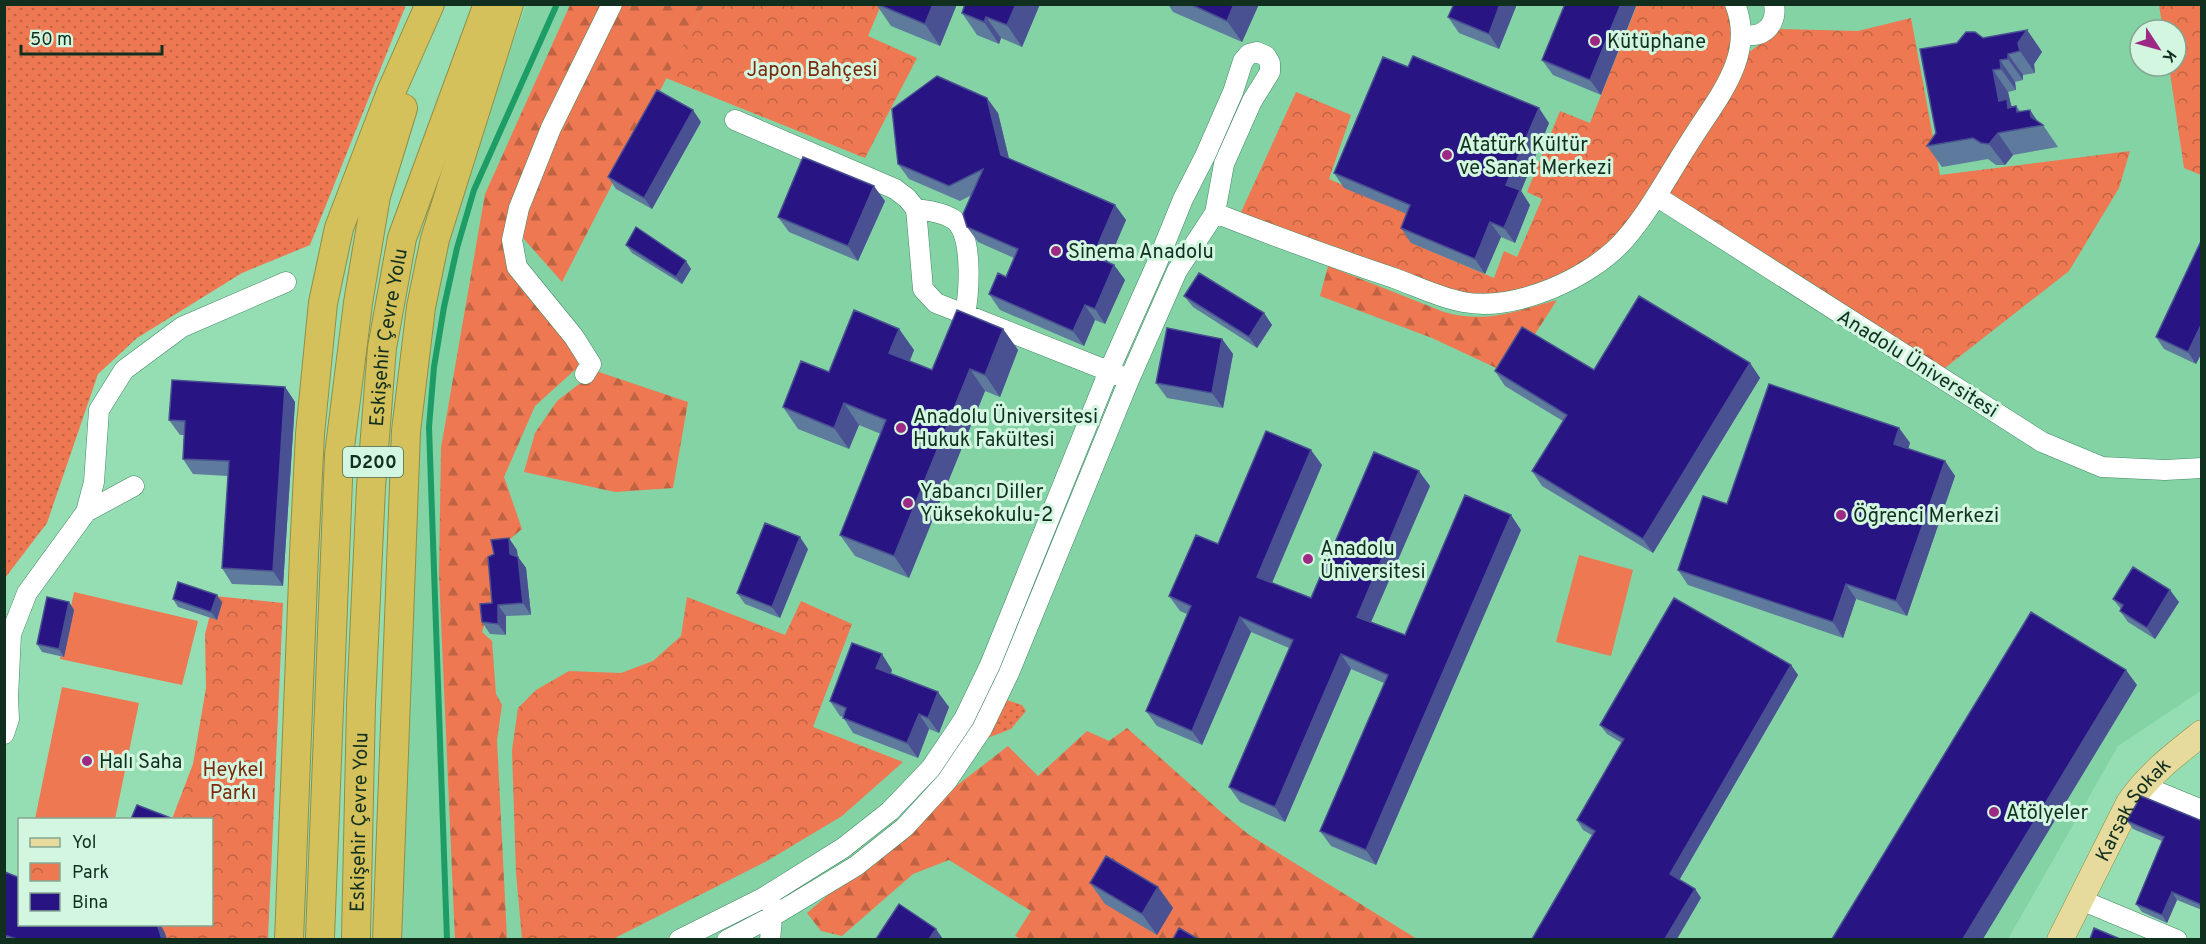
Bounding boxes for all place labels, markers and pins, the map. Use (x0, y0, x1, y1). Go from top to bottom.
place label: Kütüphane (1607, 30, 1706, 56)
marker: Kütüphane (1588, 34, 1602, 48)
place label: Atatürk Kültür ve Sanat Merkezi (1459, 133, 1612, 182)
marker: Atatürk Kültür ve Sanat Merkezi (1440, 148, 1454, 162)
place label: Sinema Anadolu (1068, 240, 1214, 266)
marker: Sinema Anadolu (1049, 244, 1063, 258)
place label: Anadolu Üniversitesi Hukuk Fakültesi (913, 404, 1098, 454)
marker: Anadolu Üniversitesi Hukuk Fakültesi (894, 421, 908, 435)
place label: Yabancı Diller Yüksekokulu-2 (920, 480, 1053, 529)
marker: Yabancı Diller Yüksekokulu-2 (901, 496, 915, 510)
place label: Öğrenci Merkezi (1853, 503, 1999, 530)
marker: Öğrenci Merkezi (1834, 508, 1848, 522)
place label: Anadolu Üniversitesi (1320, 537, 1426, 586)
marker: Anadolu Üniversitesi (1301, 552, 1315, 566)
place label: Halı Saha (99, 750, 182, 776)
marker: Halı Saha (80, 754, 94, 768)
place label: Atölyeler (2006, 801, 2089, 827)
marker: Atölyeler (1987, 805, 2001, 819)

